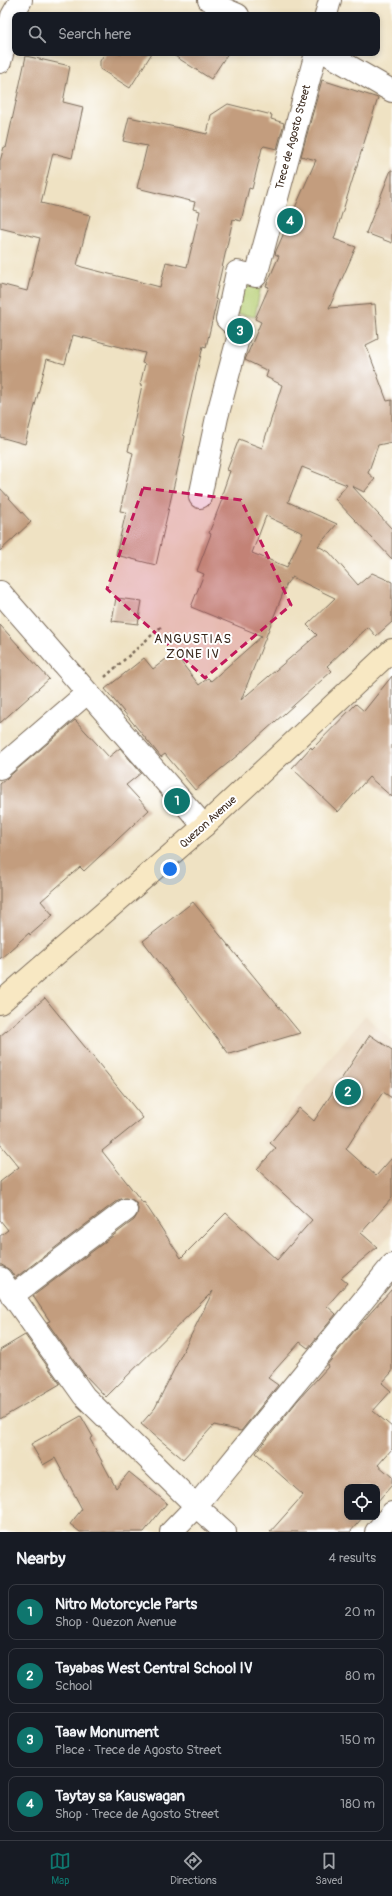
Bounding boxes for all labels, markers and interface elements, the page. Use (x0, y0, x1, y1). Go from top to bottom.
search box (12, 12, 380, 56)
icon: search (26, 23, 48, 45)
text: Search here (58, 25, 131, 44)
street label: Trece de Agosto Street (273, 83, 313, 191)
pin: 4 (277, 206, 303, 236)
pin: 3 (227, 316, 253, 346)
district label: ANGUSTIAS ZONE IV (154, 631, 232, 662)
pin: 1 (164, 786, 190, 816)
street label: Quezon Avenue (177, 793, 239, 851)
your location (160, 859, 180, 879)
pin: 2 (335, 1077, 361, 1107)
map controls (344, 1484, 380, 1520)
button: locate (344, 1484, 380, 1520)
text: Nearby (16, 1548, 65, 1569)
text: 4 results (329, 1550, 376, 1566)
text: Nitro Motorcycle Parts (55, 1595, 197, 1614)
text: 1 (27, 1604, 33, 1620)
text: 20 m (344, 1604, 375, 1620)
text: Shop · Quezon Avenue (55, 1614, 176, 1630)
text: Tayabas West Central School IV (55, 1659, 253, 1678)
text: 2 (26, 1668, 34, 1684)
text: 80 m (345, 1668, 375, 1684)
text: School (55, 1678, 92, 1694)
text: Taaw Monument (55, 1723, 159, 1742)
text: 3 (26, 1732, 34, 1748)
text: 150 m (340, 1732, 375, 1748)
text: Place · Trece de Agosto Street (55, 1742, 221, 1758)
text: Taytay sa Kauswagan (55, 1787, 185, 1806)
text: 4 (26, 1796, 34, 1812)
text: 180 m (340, 1796, 375, 1812)
text: Shop · Trece de Agosto Street (55, 1806, 219, 1822)
tab: Map (49, 1850, 71, 1887)
tab: Directions (170, 1850, 217, 1887)
tab: Saved (315, 1850, 343, 1887)

